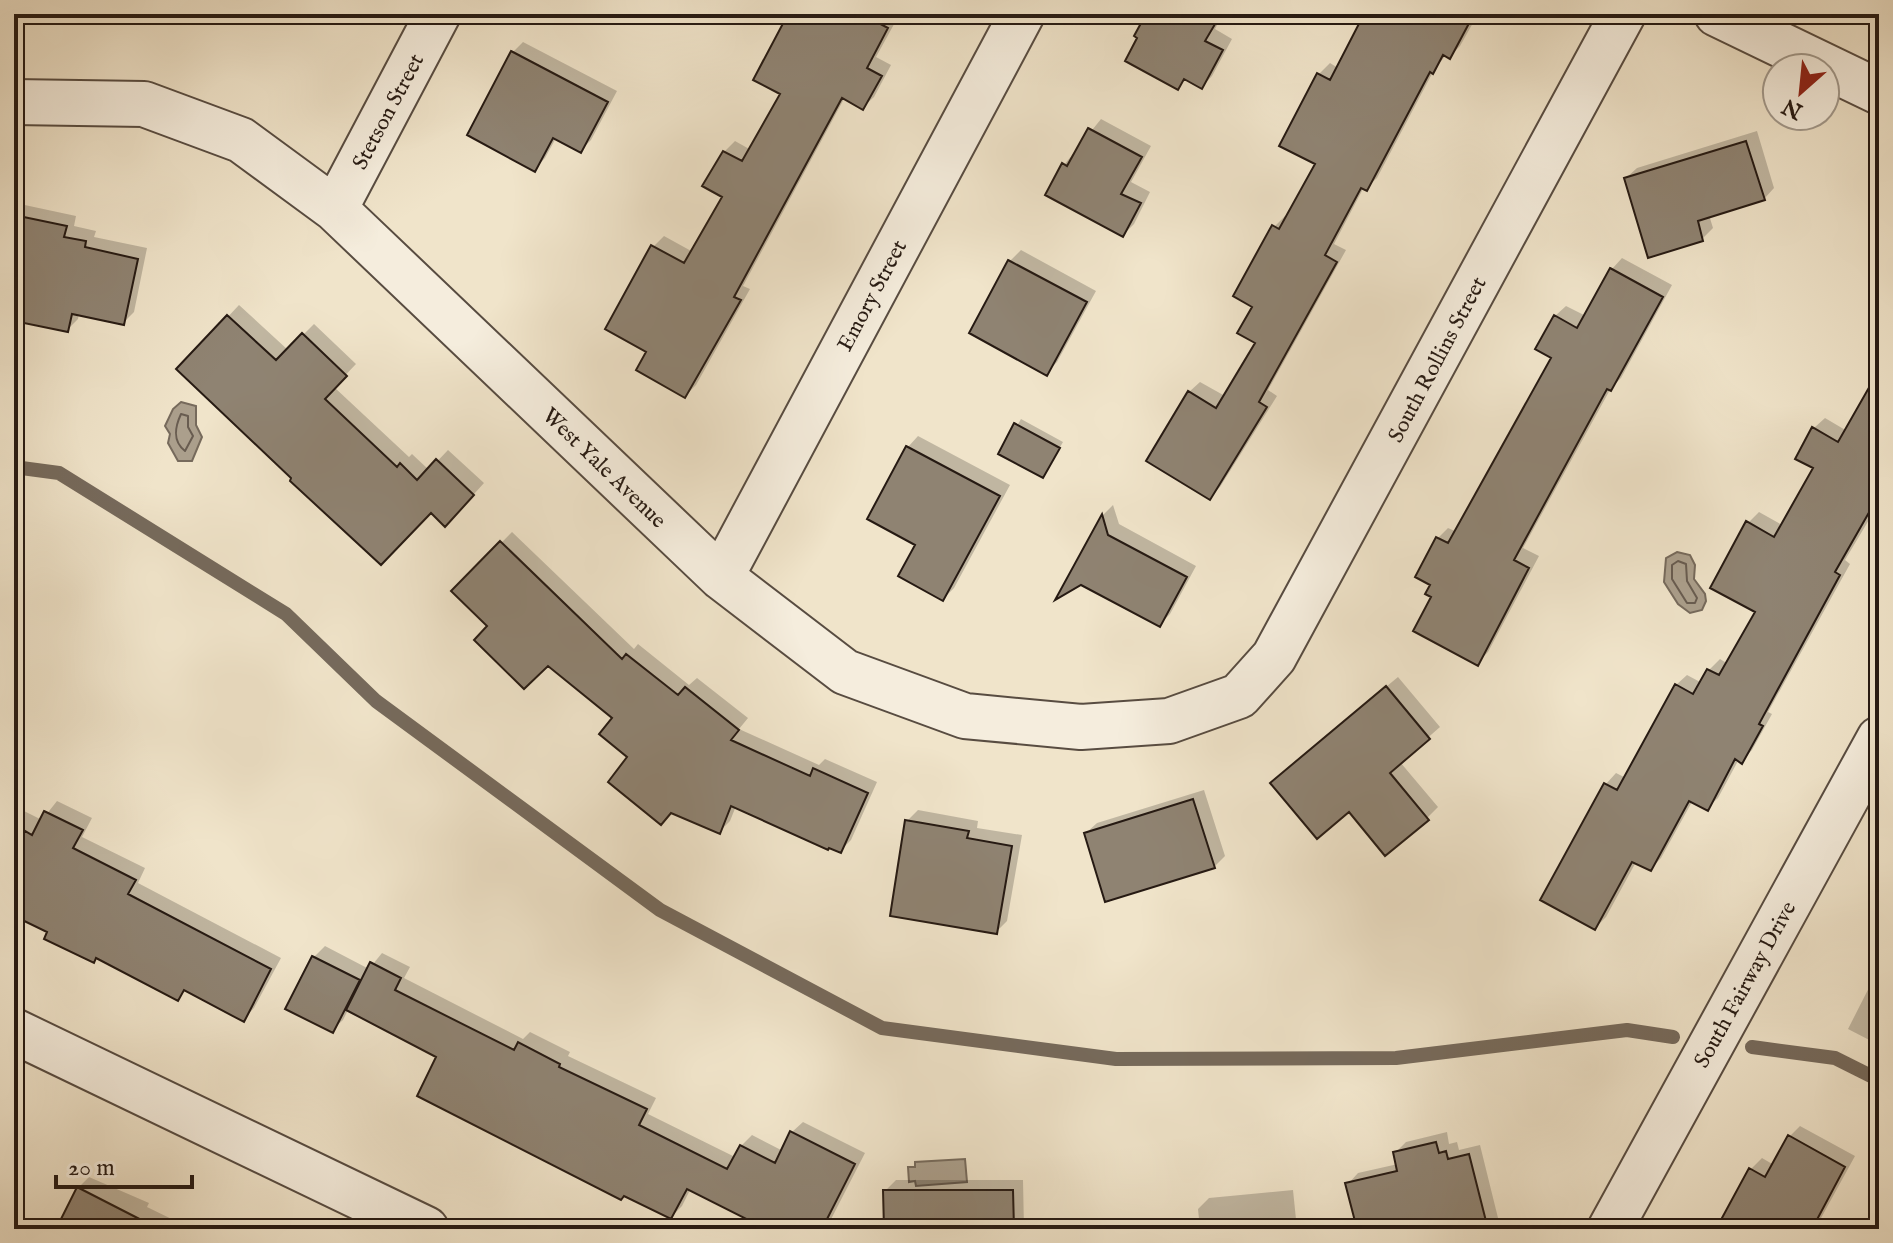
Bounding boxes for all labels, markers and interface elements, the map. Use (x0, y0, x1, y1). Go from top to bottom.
street label: Stetson Street (347, 49, 431, 175)
north arrow (1761, 52, 1841, 132)
text: N (1778, 91, 1809, 125)
street label: Emory Street (832, 235, 914, 357)
street label: South Rollins Street (1382, 272, 1493, 448)
street label: West Yale Avenue (536, 402, 672, 535)
street label: South Fairway Drive (1688, 897, 1803, 1073)
scale bar (56, 1139, 192, 1189)
text: 20 m (68, 1153, 115, 1184)

